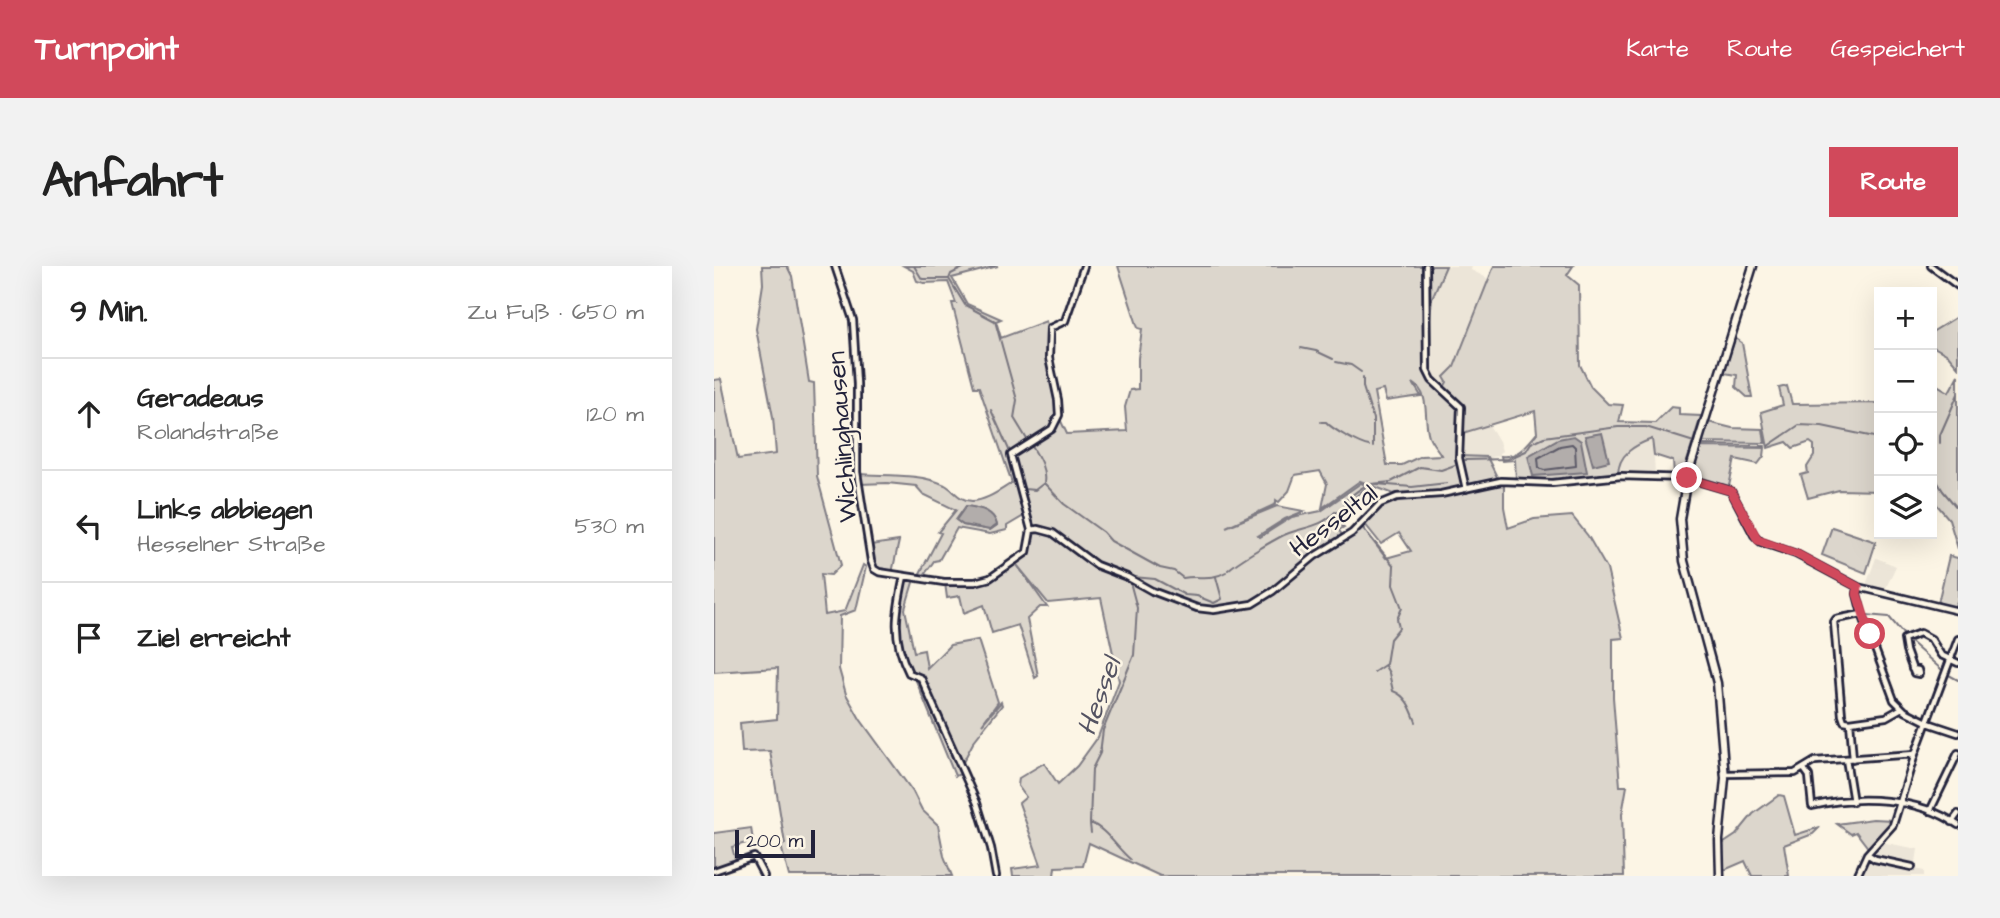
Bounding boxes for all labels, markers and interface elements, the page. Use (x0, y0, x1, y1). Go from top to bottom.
text: Turnpoint (35, 26, 179, 72)
text: Karte (1626, 32, 1689, 66)
text: Route (1727, 32, 1792, 66)
text: Gespeichert (1830, 32, 1965, 66)
button: Route (1829, 147, 1958, 217)
text: Anfahrt (42, 148, 223, 216)
map controls (1874, 287, 1937, 539)
button: + (1874, 287, 1937, 350)
text: 9 Min. (70, 291, 148, 333)
text: Zu Fuß · 650 m (467, 296, 644, 328)
street label: Wichlinghausen (818, 350, 868, 524)
button: − (1874, 350, 1937, 413)
text: Geradeaus (137, 380, 264, 416)
icon: ahead (70, 395, 108, 433)
text: 120 m (586, 398, 644, 430)
button: locate (1874, 413, 1937, 476)
text: Rolandstraße (137, 416, 279, 448)
route end (1671, 462, 1702, 493)
street label: Hesseltal (1282, 476, 1385, 566)
button: layers (1874, 476, 1937, 539)
text: Links abbiegen (137, 492, 312, 528)
icon: left (70, 507, 108, 545)
text: 530 m (574, 510, 644, 542)
text: Hesselner Straße (137, 528, 326, 560)
route start (1854, 618, 1885, 649)
icon: arrive (70, 619, 108, 657)
text: Ziel erreicht (137, 620, 291, 656)
water label: Hessel (1067, 649, 1133, 741)
scale bar (735, 827, 816, 859)
text: 200 m (746, 828, 803, 855)

